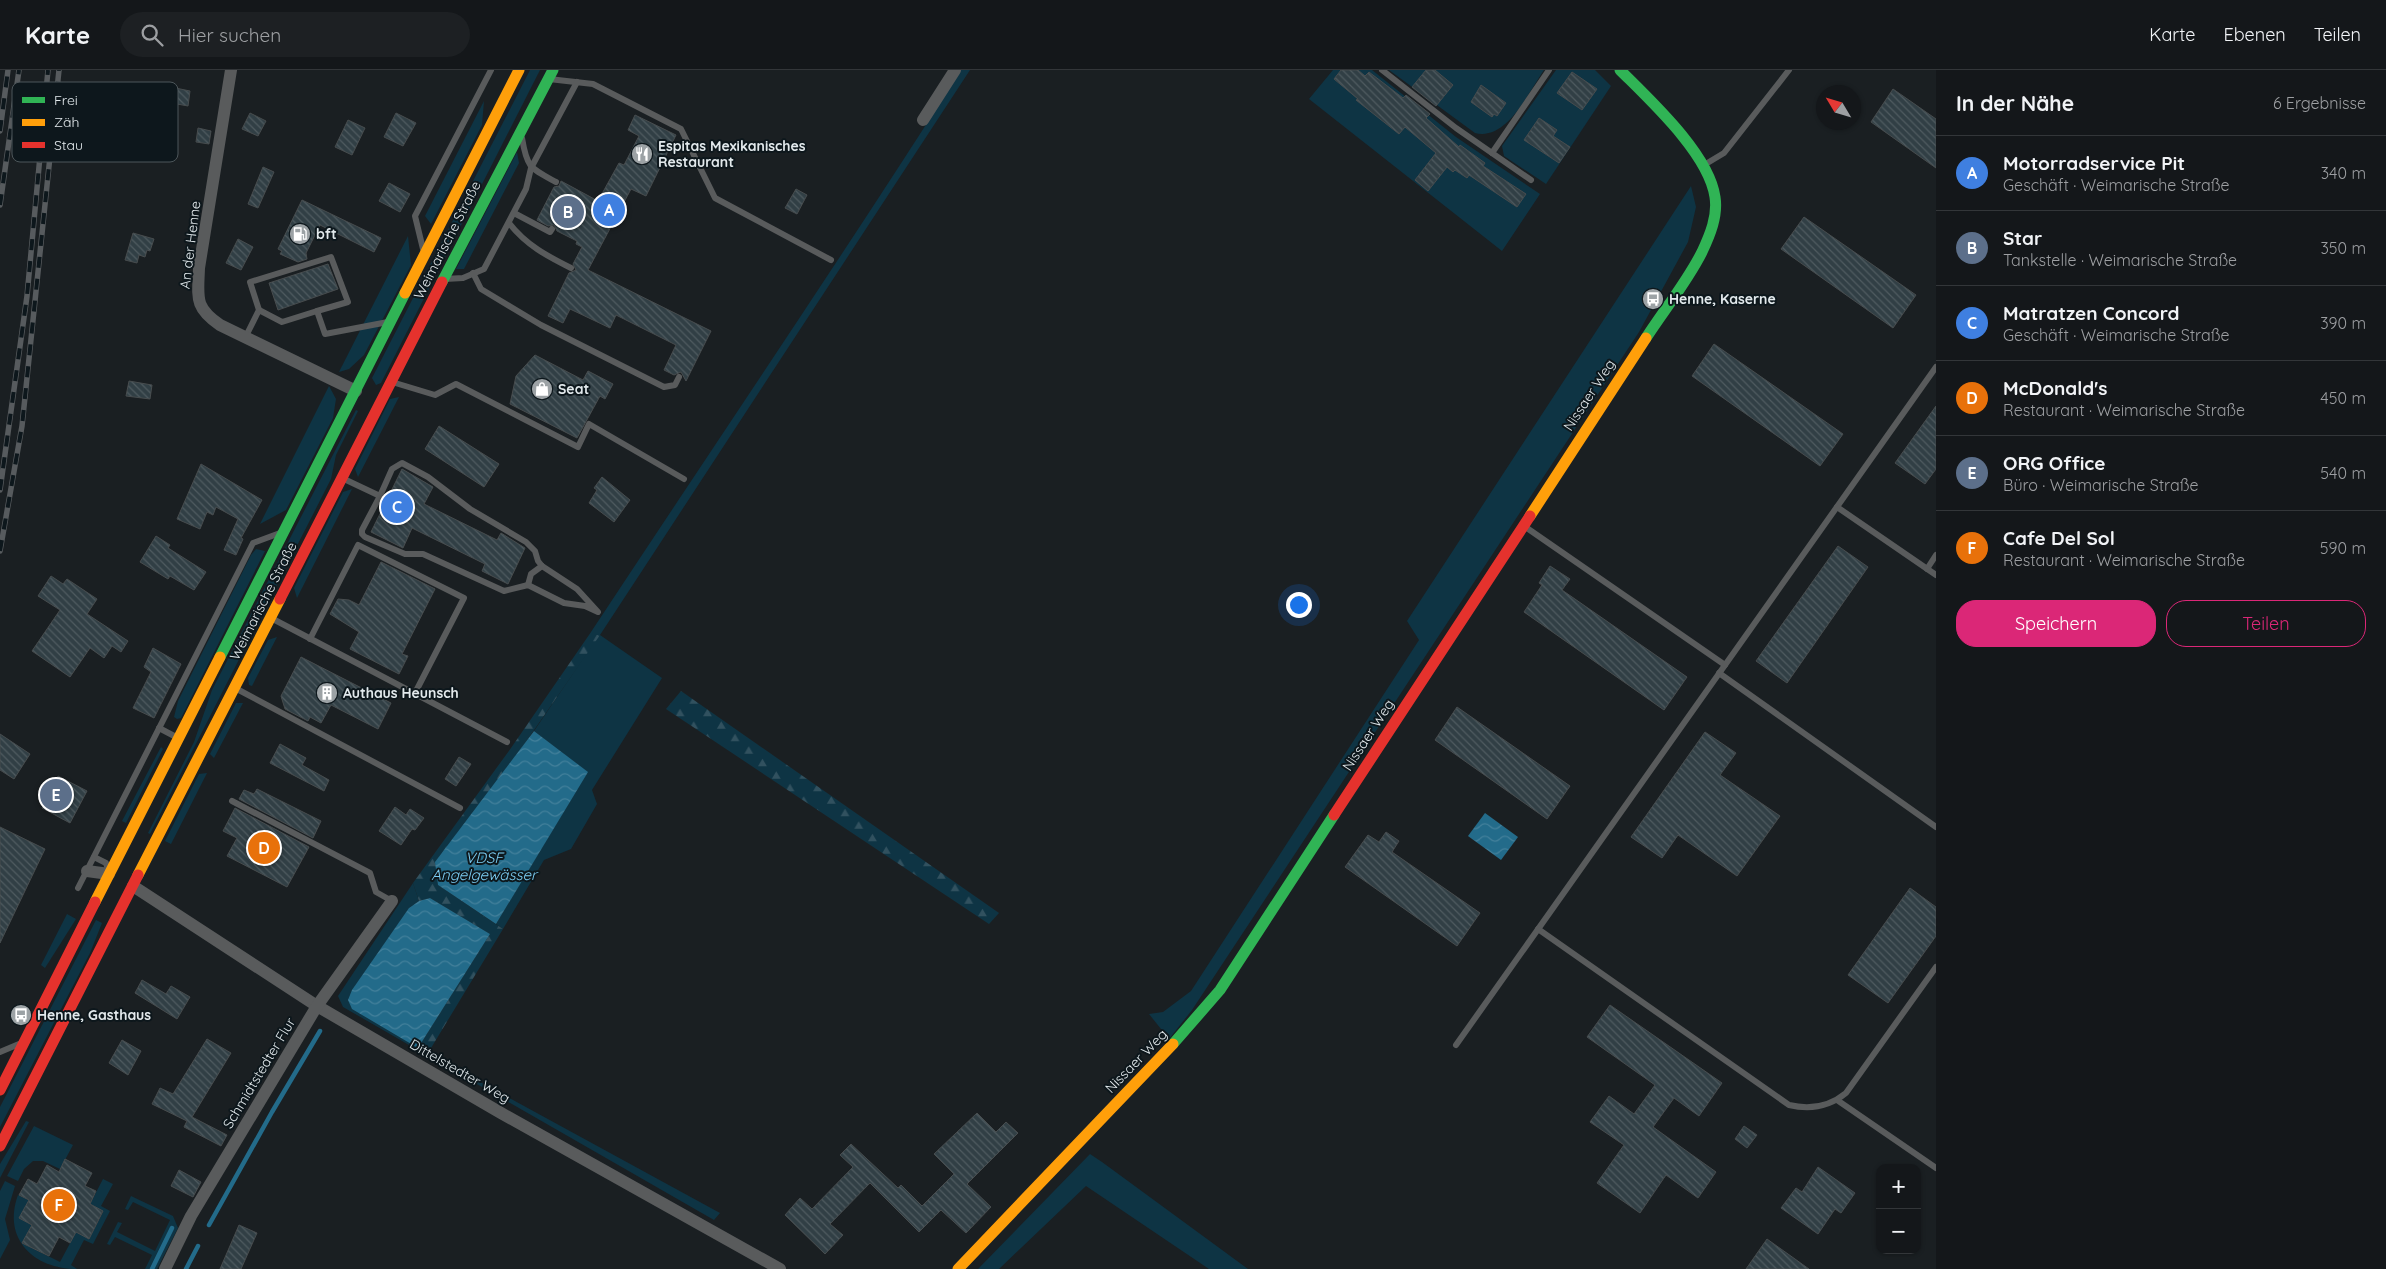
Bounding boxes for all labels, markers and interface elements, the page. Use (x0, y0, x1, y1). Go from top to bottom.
search box (120, 12, 470, 57)
text: Karte (25, 20, 90, 50)
icon: search (138, 21, 166, 49)
text: Hier suchen (178, 23, 281, 47)
text: Karte (2149, 23, 2195, 46)
text: Ebenen (2223, 23, 2286, 46)
text: Teilen (2314, 23, 2361, 46)
legend (12, 82, 178, 162)
north arrow (1816, 85, 1861, 130)
text: In der Nähe (1956, 90, 2074, 116)
text: Frei (54, 91, 78, 109)
text: 6 Ergebnisse (2273, 93, 2366, 113)
text: Zäh (54, 113, 79, 131)
text: Stau (54, 136, 83, 154)
place label: Espitas Mexikanisches Restaurant (658, 137, 806, 171)
restaurant icon: Espitas Mexikanisches Restaurant (630, 142, 654, 166)
text: Motorradservice Pit (2003, 151, 2185, 175)
text: A (1967, 163, 1977, 183)
text: 340 m (2321, 163, 2366, 183)
text: Geschäft · Weimarische Straße (2003, 175, 2229, 195)
street label: Weimarische Straße (409, 178, 485, 302)
pin: A (593, 191, 625, 229)
pin: B (552, 193, 584, 231)
street label: An der Henne (176, 200, 204, 290)
fuel station icon: bft (288, 222, 312, 246)
place label: bft (316, 225, 337, 243)
text: Star (2003, 226, 2042, 250)
text: B (1967, 238, 1977, 258)
text: 350 m (2320, 238, 2366, 258)
text: Tankstelle · Weimarische Straße (2003, 250, 2237, 270)
bus stop icon: Henne, Kaserne (1641, 287, 1665, 311)
place label: Henne, Kaserne (1669, 290, 1776, 308)
text: Matratzen Concord (2003, 301, 2179, 325)
text: C (1967, 313, 1977, 333)
text: 390 m (2320, 313, 2366, 333)
text: Geschäft · Weimarische Straße (2003, 325, 2229, 345)
street label: Nissaer Weg (1559, 356, 1619, 434)
text: McDonald's (2003, 376, 2107, 400)
shop icon: Seat (530, 377, 554, 401)
place label: Seat (558, 380, 589, 398)
text: D (1966, 388, 1978, 408)
text: 450 m (2320, 388, 2366, 408)
text: Restaurant · Weimarische Straße (2003, 400, 2245, 420)
text: ORG Office (2003, 451, 2105, 475)
text: E (1967, 463, 1977, 483)
text: 540 m (2320, 463, 2366, 483)
text: Büro · Weimarische Straße (2003, 475, 2199, 495)
pin: C (381, 488, 413, 526)
text: Cafe Del Sol (2003, 526, 2115, 550)
text: F (1968, 538, 1977, 558)
text: 590 m (2320, 538, 2366, 558)
street label: Weimarische Straße (225, 539, 301, 663)
text: Restaurant · Weimarische Straße (2003, 550, 2245, 570)
your location (1286, 592, 1312, 618)
button: Speichern (1956, 600, 2156, 647)
button: Teilen (2166, 600, 2366, 647)
building icon: Authaus Heunsch (315, 681, 339, 705)
place label: Authaus Heunsch (343, 684, 459, 702)
street label: Nissaer Weg (1338, 696, 1398, 774)
pin: E (40, 776, 72, 814)
pin: D (248, 829, 280, 867)
water label: VDSF Angelgewässer (431, 848, 539, 884)
bus stop icon: Henne, Gasthaus (9, 1003, 33, 1027)
place label: Henne, Gasthaus (37, 1006, 151, 1024)
street label: Schmidtstedter Flur (219, 1014, 300, 1132)
street label: Nissaer Weg (1101, 1025, 1171, 1097)
street label: Dittelstedter Weg (407, 1035, 513, 1107)
map controls (1876, 1164, 1921, 1254)
button: + (1876, 1164, 1921, 1209)
pin: F (43, 1186, 75, 1224)
button: − (1876, 1209, 1921, 1254)

